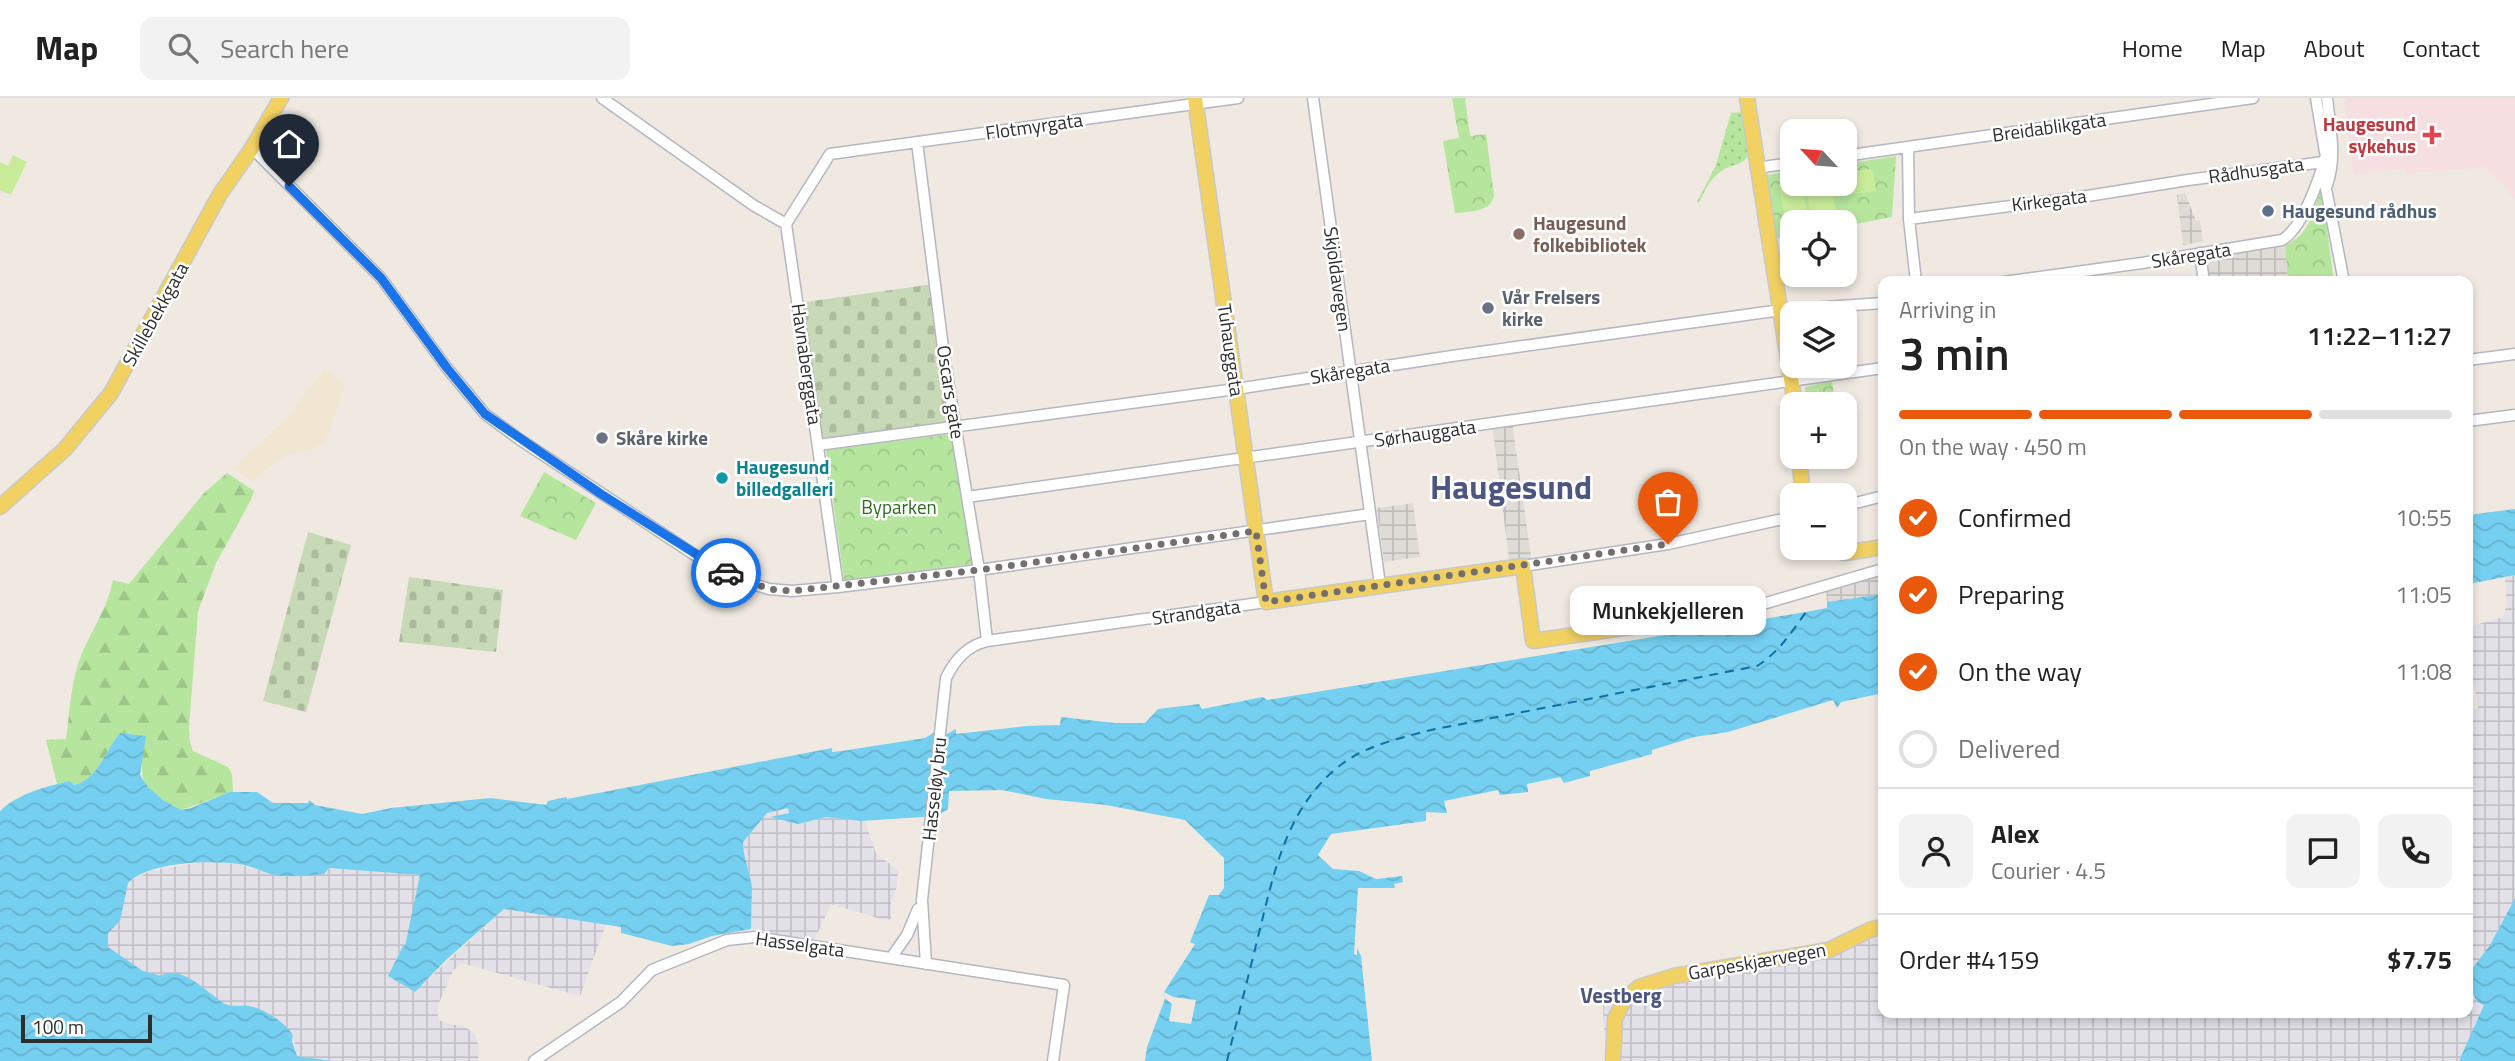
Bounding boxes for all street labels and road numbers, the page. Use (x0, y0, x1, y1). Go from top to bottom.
street label: Flotmyrgata (983, 104, 1085, 147)
street label: Breidablikgata (1990, 104, 2108, 149)
street label: Rådhusgata (2206, 148, 2306, 191)
street label: Kirkegata (2010, 180, 2089, 218)
street label: Skjoldavegen (1317, 225, 1360, 333)
street label: Skåregata (2149, 234, 2233, 275)
street label: Skillebekkgata (114, 256, 195, 371)
street label: Havnaberggata (785, 301, 830, 427)
street label: Tuhauggata (1211, 302, 1252, 399)
street label: Oscars gate (930, 343, 973, 441)
street label: Skåregata (1308, 350, 1392, 391)
street label: Sørhauggata (1372, 411, 1478, 454)
street label: Strandgata (1150, 591, 1242, 632)
street label: Hasseløy bru (914, 736, 953, 842)
street label: Hasselgata (754, 923, 847, 964)
street label: Garpeskjærvegen (1686, 934, 1828, 987)

